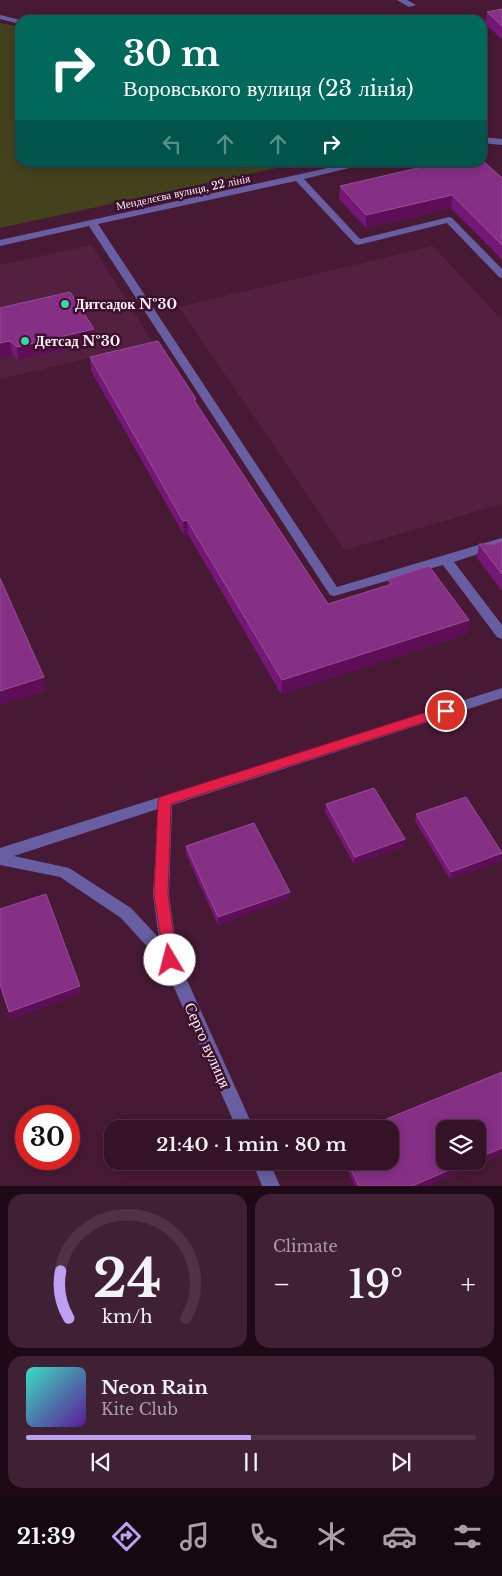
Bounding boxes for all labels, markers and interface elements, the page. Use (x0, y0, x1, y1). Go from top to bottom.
text: 30 m (123, 32, 220, 75)
icon: right (40, 35, 105, 100)
text: Воровського вулиця (23 лiнiя) (123, 75, 414, 102)
icon: left (158, 130, 186, 158)
icon: ahead (211, 130, 239, 158)
icon: ahead (264, 130, 292, 158)
icon: right (317, 130, 345, 158)
street label: Менделєєва вулиця, 22 лінія (115, 171, 251, 213)
place label: Дитсадок №30 (75, 295, 177, 313)
marker: Дитсадок №30 (59, 298, 71, 310)
place label: Детсад №30 (35, 332, 120, 350)
marker: Детсад №30 (19, 335, 31, 347)
pin (425, 690, 467, 732)
icon: arrive (432, 697, 460, 725)
position arrow (143, 933, 195, 985)
street label: Серго вулиця (180, 999, 236, 1091)
speed limit sign: 30 (15, 1105, 80, 1170)
map controls (436, 1120, 486, 1170)
button: layers (436, 1120, 486, 1170)
text: 21:40 · 1 min · 80 m (156, 1133, 347, 1156)
text: Climate (273, 1236, 338, 1256)
text: 24 (93, 1247, 162, 1311)
text: 19° (348, 1261, 403, 1308)
text: − (273, 1267, 291, 1302)
text: + (461, 1267, 476, 1302)
text: km/h (102, 1306, 153, 1328)
text: Neon Rain (101, 1376, 208, 1399)
text: Kite Club (101, 1399, 178, 1419)
icon: previous (87, 1448, 115, 1476)
icon: pause (237, 1448, 265, 1476)
icon: next (387, 1448, 415, 1476)
icon: directions (109, 1519, 144, 1554)
icon: music (177, 1519, 212, 1554)
icon: phone (246, 1519, 281, 1554)
icon: climate (314, 1519, 349, 1554)
icon: car (382, 1519, 417, 1554)
icon: filters (450, 1519, 485, 1554)
text: 21:39 (17, 1523, 76, 1550)

